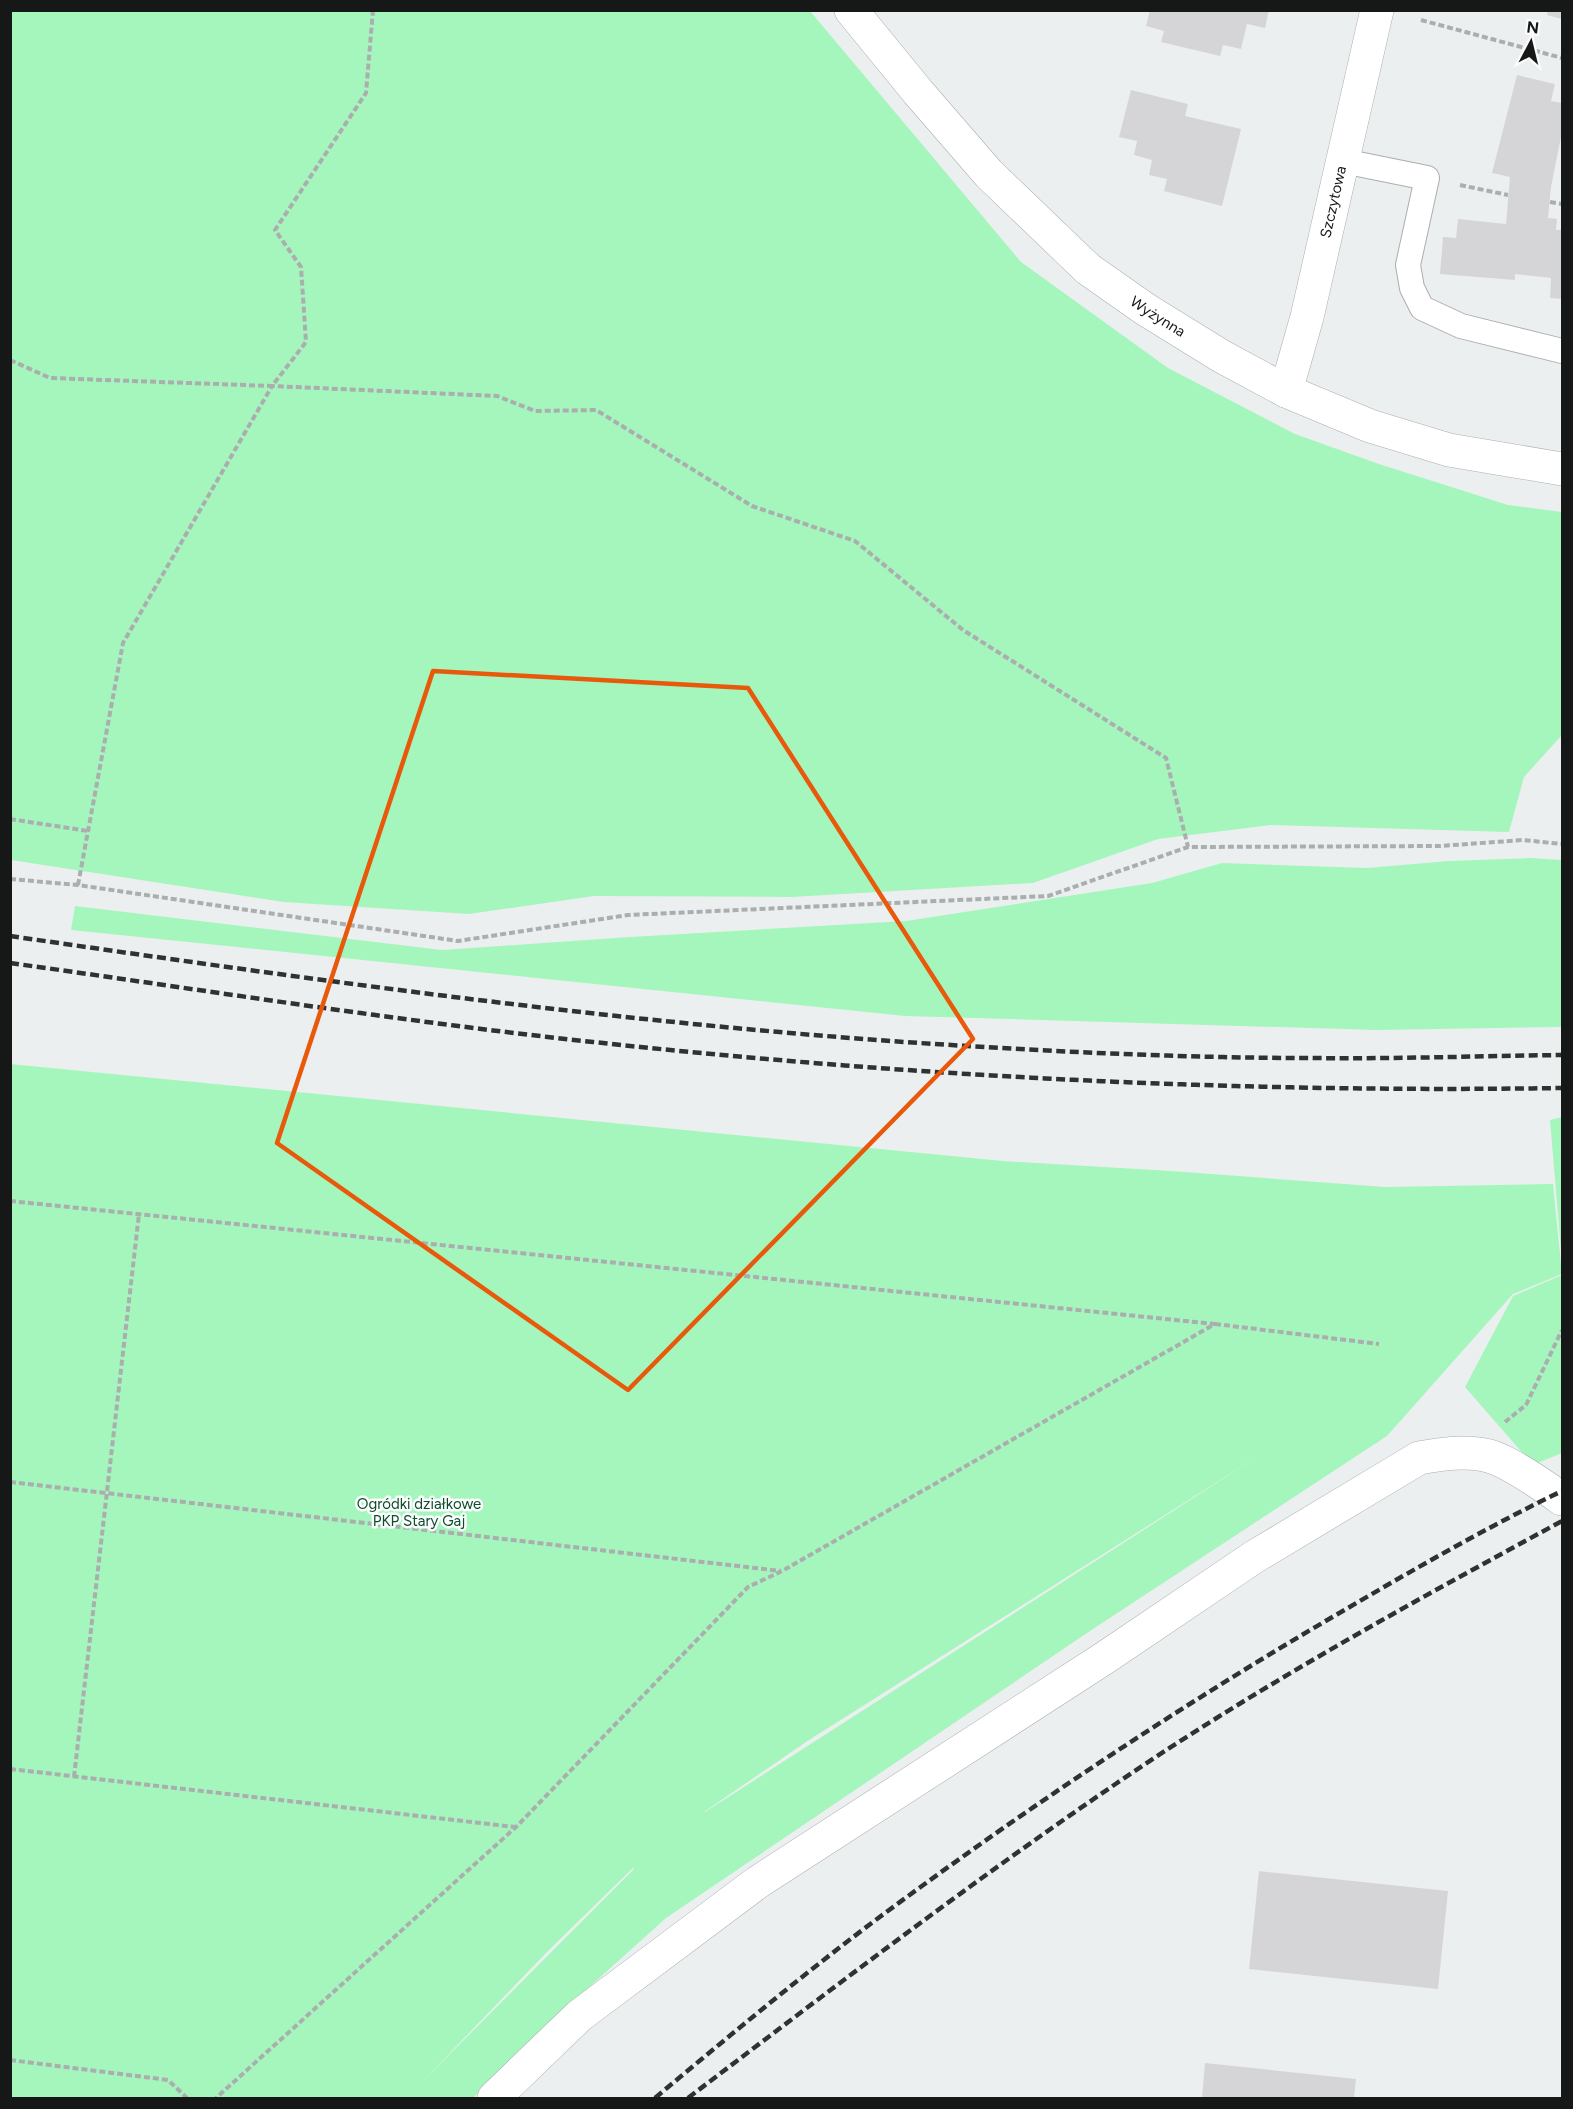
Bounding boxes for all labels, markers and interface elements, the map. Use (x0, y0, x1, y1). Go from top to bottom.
north arrow (1501, 12, 1561, 72)
text: N (1525, 17, 1540, 38)
street label: Szczytowa (1316, 164, 1350, 240)
street label: Wyżynna (1127, 292, 1189, 341)
park label: Ogródki działkowe PKP Stary Gaj (357, 1495, 481, 1530)

